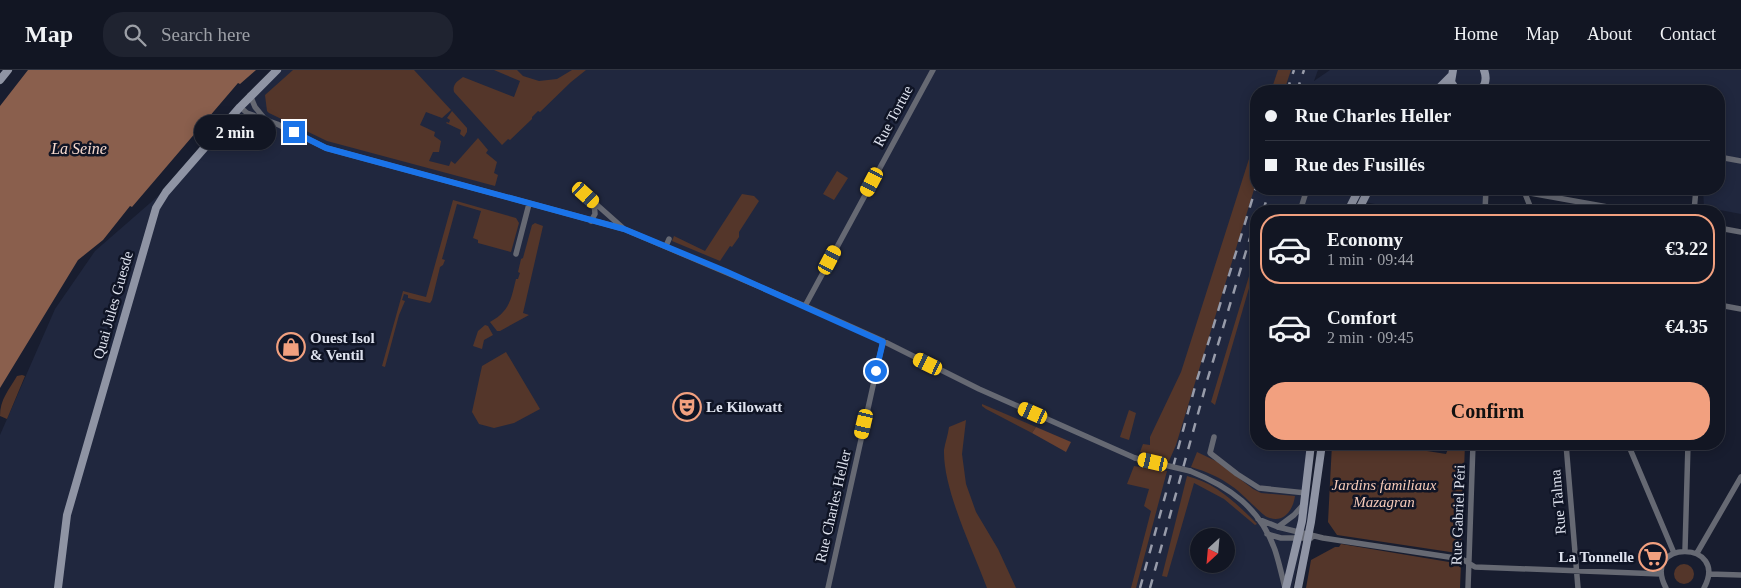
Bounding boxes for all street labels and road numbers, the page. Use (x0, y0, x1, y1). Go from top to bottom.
street label: Rue Tortue (870, 83, 916, 149)
street label: Quai Jules Guesde (90, 249, 136, 361)
street label: Rue Charles Heller (812, 448, 854, 564)
street label: Rue Gabriel Péri (1448, 464, 1468, 566)
street label: Rue Talma (1547, 469, 1569, 535)

